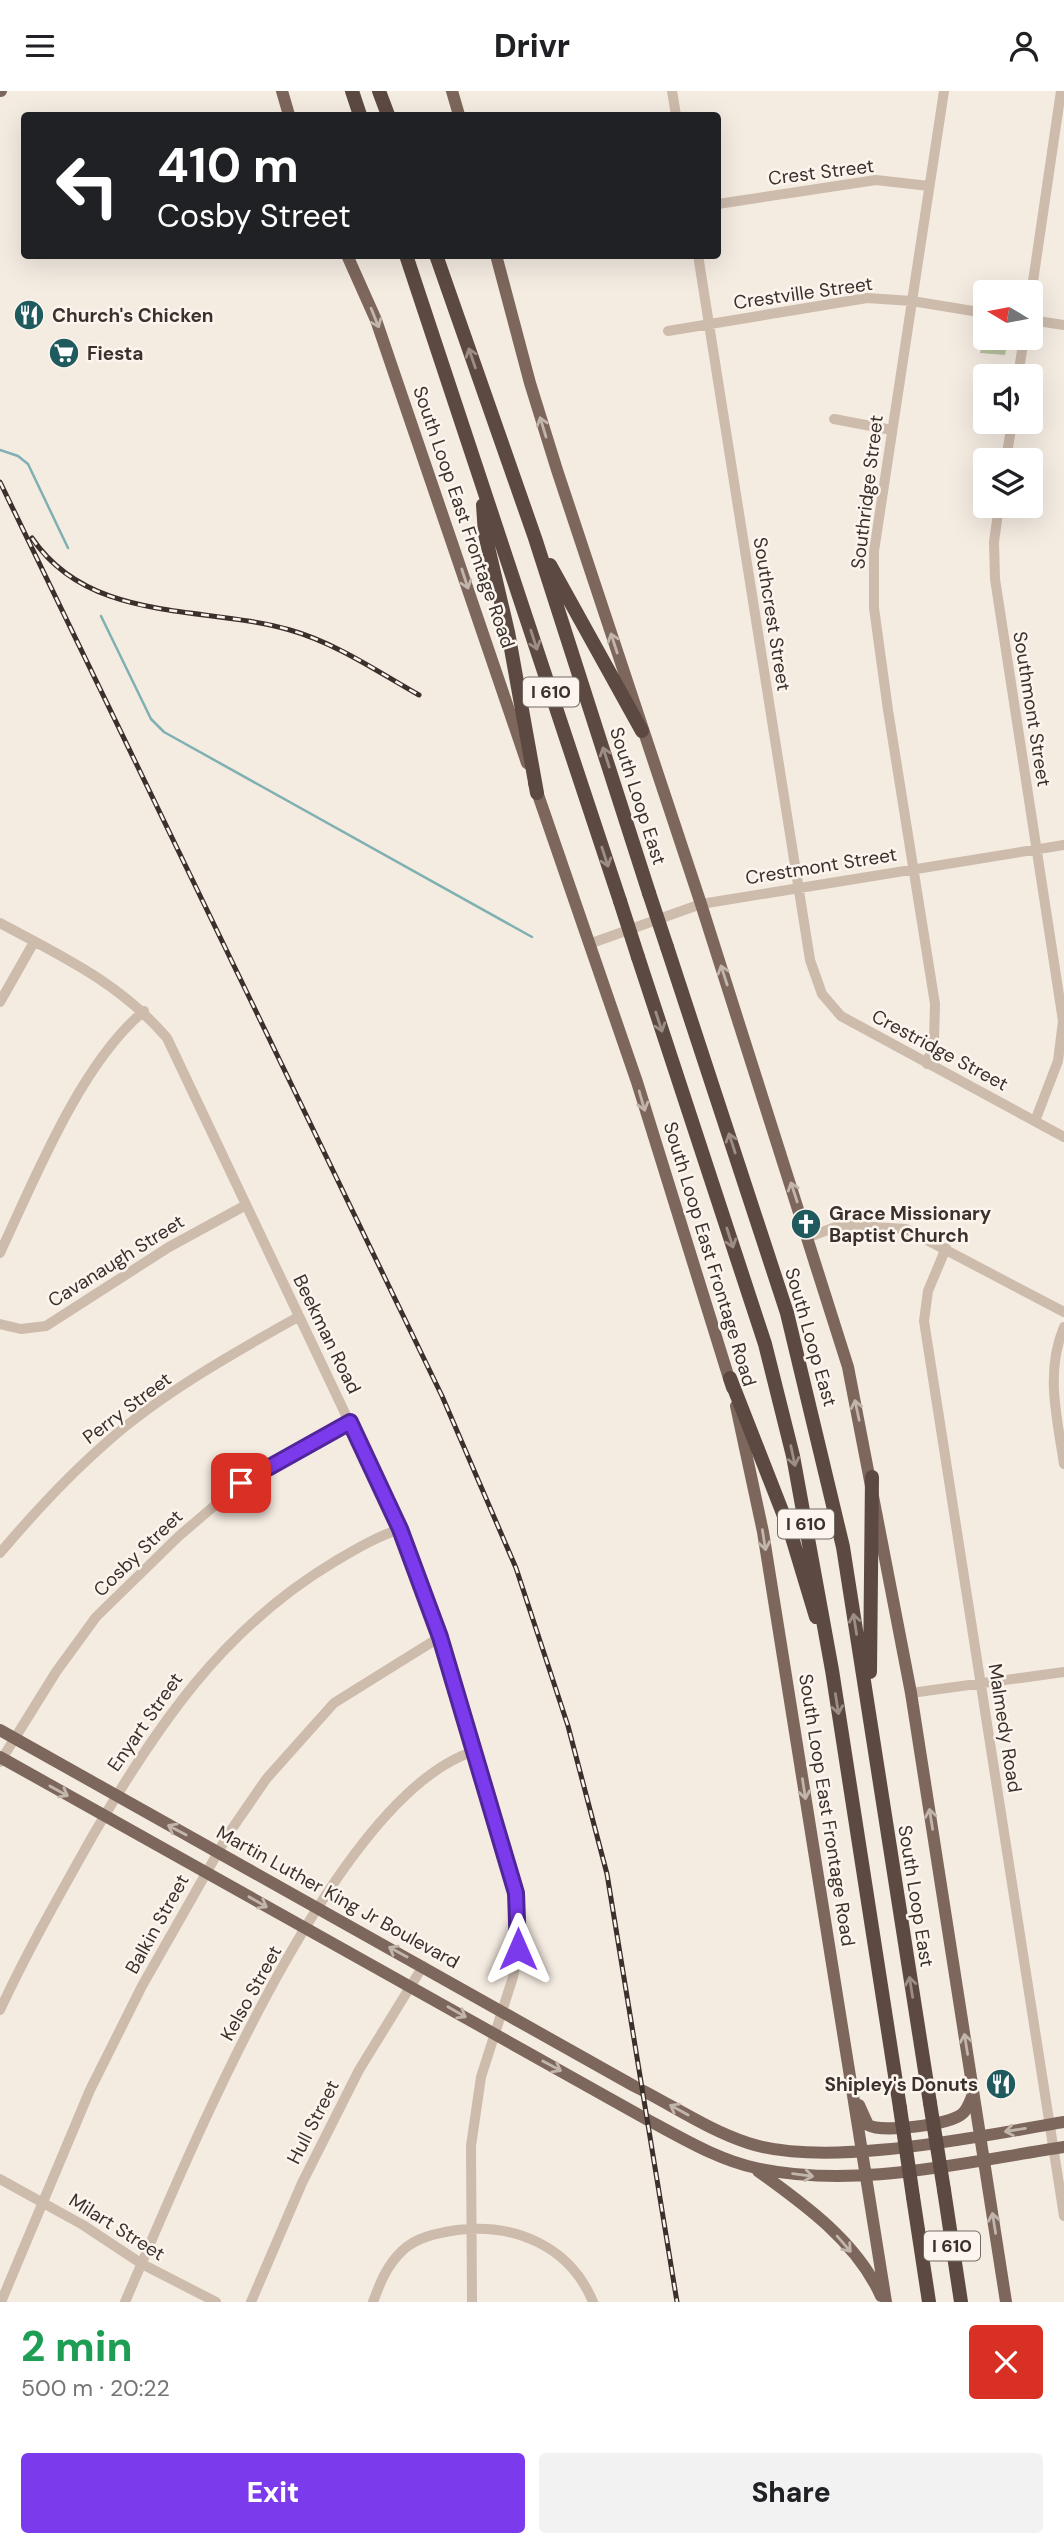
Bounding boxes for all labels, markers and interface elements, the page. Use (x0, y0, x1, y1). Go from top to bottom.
text: Drivr (494, 25, 570, 67)
icon: menu (21, 27, 59, 65)
icon: person (1005, 27, 1043, 65)
text: 410 m (157, 133, 299, 197)
icon: left (42, 140, 133, 231)
street label: Crest Street (767, 153, 875, 191)
text: Cosby Street (157, 195, 351, 237)
street label: Crestville Street (732, 271, 874, 315)
north arrow (973, 280, 1043, 350)
map controls (973, 280, 1043, 518)
restaurant icon: Church's Chicken (12, 298, 46, 332)
place label: Church's Chicken (52, 303, 214, 328)
one-way arrow (369, 306, 382, 328)
supermarket icon: Fiesta (47, 336, 81, 370)
place label: Fiesta (87, 341, 143, 366)
one-way arrow (465, 348, 477, 370)
button: sound (973, 364, 1043, 434)
street label: South Loop East Frontage Road (407, 383, 521, 651)
street label: Southridge Street (845, 414, 889, 570)
one-way arrow (536, 416, 549, 438)
button: layers (973, 448, 1043, 518)
street label: Southcrest Street (748, 535, 796, 693)
one-way arrow (459, 568, 472, 590)
one-way arrow (529, 629, 541, 651)
street label: Southmont Street (1007, 630, 1057, 788)
one-way arrow (607, 633, 619, 655)
road number: I 610 (523, 677, 579, 707)
street label: South Loop East (604, 724, 672, 868)
one-way arrow (598, 747, 611, 769)
street label: Crestmont Street (743, 842, 899, 890)
one-way arrow (600, 845, 612, 867)
one-way arrow (717, 965, 729, 987)
street label: Crestridge Street (867, 1003, 1013, 1097)
one-way arrow (654, 1010, 666, 1032)
one-way arrow (637, 1090, 650, 1112)
street label: South Loop East Frontage Road (658, 1119, 762, 1389)
one-way arrow (725, 1132, 738, 1154)
one-way arrow (787, 1181, 799, 1203)
place label: Grace Missionary Baptist Church (829, 1201, 992, 1248)
church icon: Grace Missionary Baptist Church (789, 1207, 823, 1241)
street label: Cavanaugh Street (43, 1209, 189, 1313)
one-way arrow (725, 1226, 737, 1248)
street label: South Loop East (779, 1265, 843, 1409)
street label: Beekman Road (287, 1270, 367, 1398)
street label: Perry Street (78, 1366, 176, 1450)
one-way arrow (850, 1399, 863, 1422)
one-way arrow (787, 1444, 801, 1467)
pin (211, 1453, 271, 1513)
icon: arrive (222, 1464, 260, 1502)
street label: Cosby Street (88, 1504, 188, 1602)
road number: I 610 (778, 1509, 834, 1539)
one-way arrow (758, 1528, 771, 1551)
one-way arrow (848, 1613, 861, 1636)
street label: Malmedy Road (982, 1662, 1028, 1794)
street label: Enyart Street (102, 1668, 188, 1776)
street label: South Loop East Frontage Road (793, 1672, 861, 1948)
one-way arrow (831, 1692, 844, 1715)
one-way arrow (798, 1777, 811, 1800)
one-way arrow (49, 1784, 69, 1798)
one-way arrow (924, 1808, 937, 1831)
street label: Martin Luther King Jr Boulevard (212, 1820, 464, 1974)
one-way arrow (168, 1823, 188, 1837)
street label: South Loop East (892, 1823, 940, 1969)
street label: Balkin Street (119, 1870, 195, 1978)
one-way arrow (247, 1896, 268, 1909)
position arrow (481, 1912, 555, 1986)
street label: Kelso Street (215, 1941, 287, 2045)
one-way arrow (388, 1945, 408, 1959)
one-way arrow (904, 1976, 917, 1999)
one-way arrow (446, 2006, 467, 2019)
one-way arrow (959, 2033, 972, 2056)
one-way arrow (541, 2060, 562, 2073)
restaurant icon: Shipley's Donuts (984, 2067, 1018, 2101)
place label: Shipley's Donuts (825, 2072, 978, 2097)
street label: Hull Street (281, 2076, 345, 2168)
one-way arrow (669, 2103, 690, 2116)
one-way arrow (1004, 2124, 1027, 2137)
one-way arrow (791, 2169, 814, 2182)
street label: Milart Street (64, 2188, 170, 2266)
one-way arrow (987, 2212, 1000, 2235)
road number: I 610 (924, 2231, 980, 2260)
one-way arrow (835, 2235, 852, 2252)
text: 2 min (21, 2319, 132, 2374)
button: close (969, 2325, 1043, 2399)
text: 500 m · 20:22 (21, 2373, 170, 2403)
button: Exit (21, 2453, 525, 2533)
button: Share (539, 2453, 1043, 2533)

